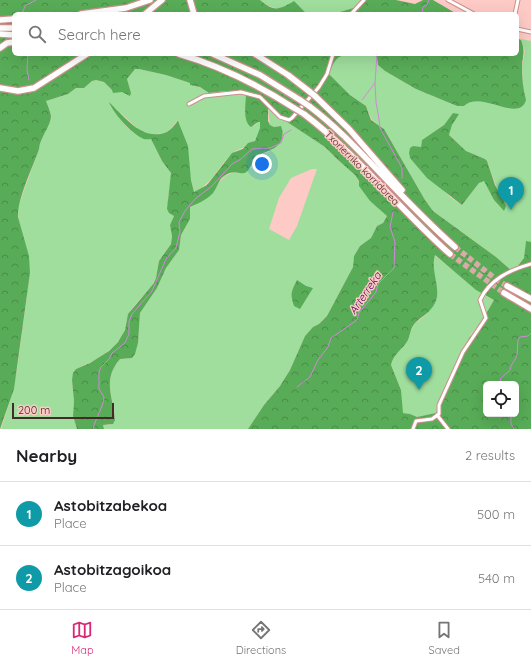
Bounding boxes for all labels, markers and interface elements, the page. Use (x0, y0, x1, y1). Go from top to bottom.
search box (12, 12, 519, 56)
icon: search (26, 23, 48, 45)
text: Search here (58, 25, 141, 44)
street label: Txorierriko korridorea (322, 128, 402, 208)
your location (252, 154, 272, 174)
pin: 1 (498, 177, 524, 210)
water label: Arterreka (346, 268, 385, 317)
pin: 2 (406, 357, 432, 390)
map controls (483, 381, 519, 417)
button: locate (483, 381, 519, 417)
scale bar (12, 401, 114, 420)
text: 200 m (18, 403, 50, 417)
text: Nearby (16, 445, 77, 466)
text: 2 results (465, 447, 515, 463)
text: Astobitzabekoa (54, 496, 167, 515)
text: 1 (26, 506, 32, 522)
text: 500 m (477, 506, 515, 522)
text: Place (54, 515, 87, 531)
text: Astobitzagoikoa (54, 560, 171, 579)
text: 2 (25, 570, 33, 586)
text: 540 m (478, 570, 515, 586)
text: Place (54, 579, 87, 595)
tab: Map (71, 619, 94, 657)
tab: Directions (236, 619, 286, 657)
tab: Saved (428, 619, 460, 657)

